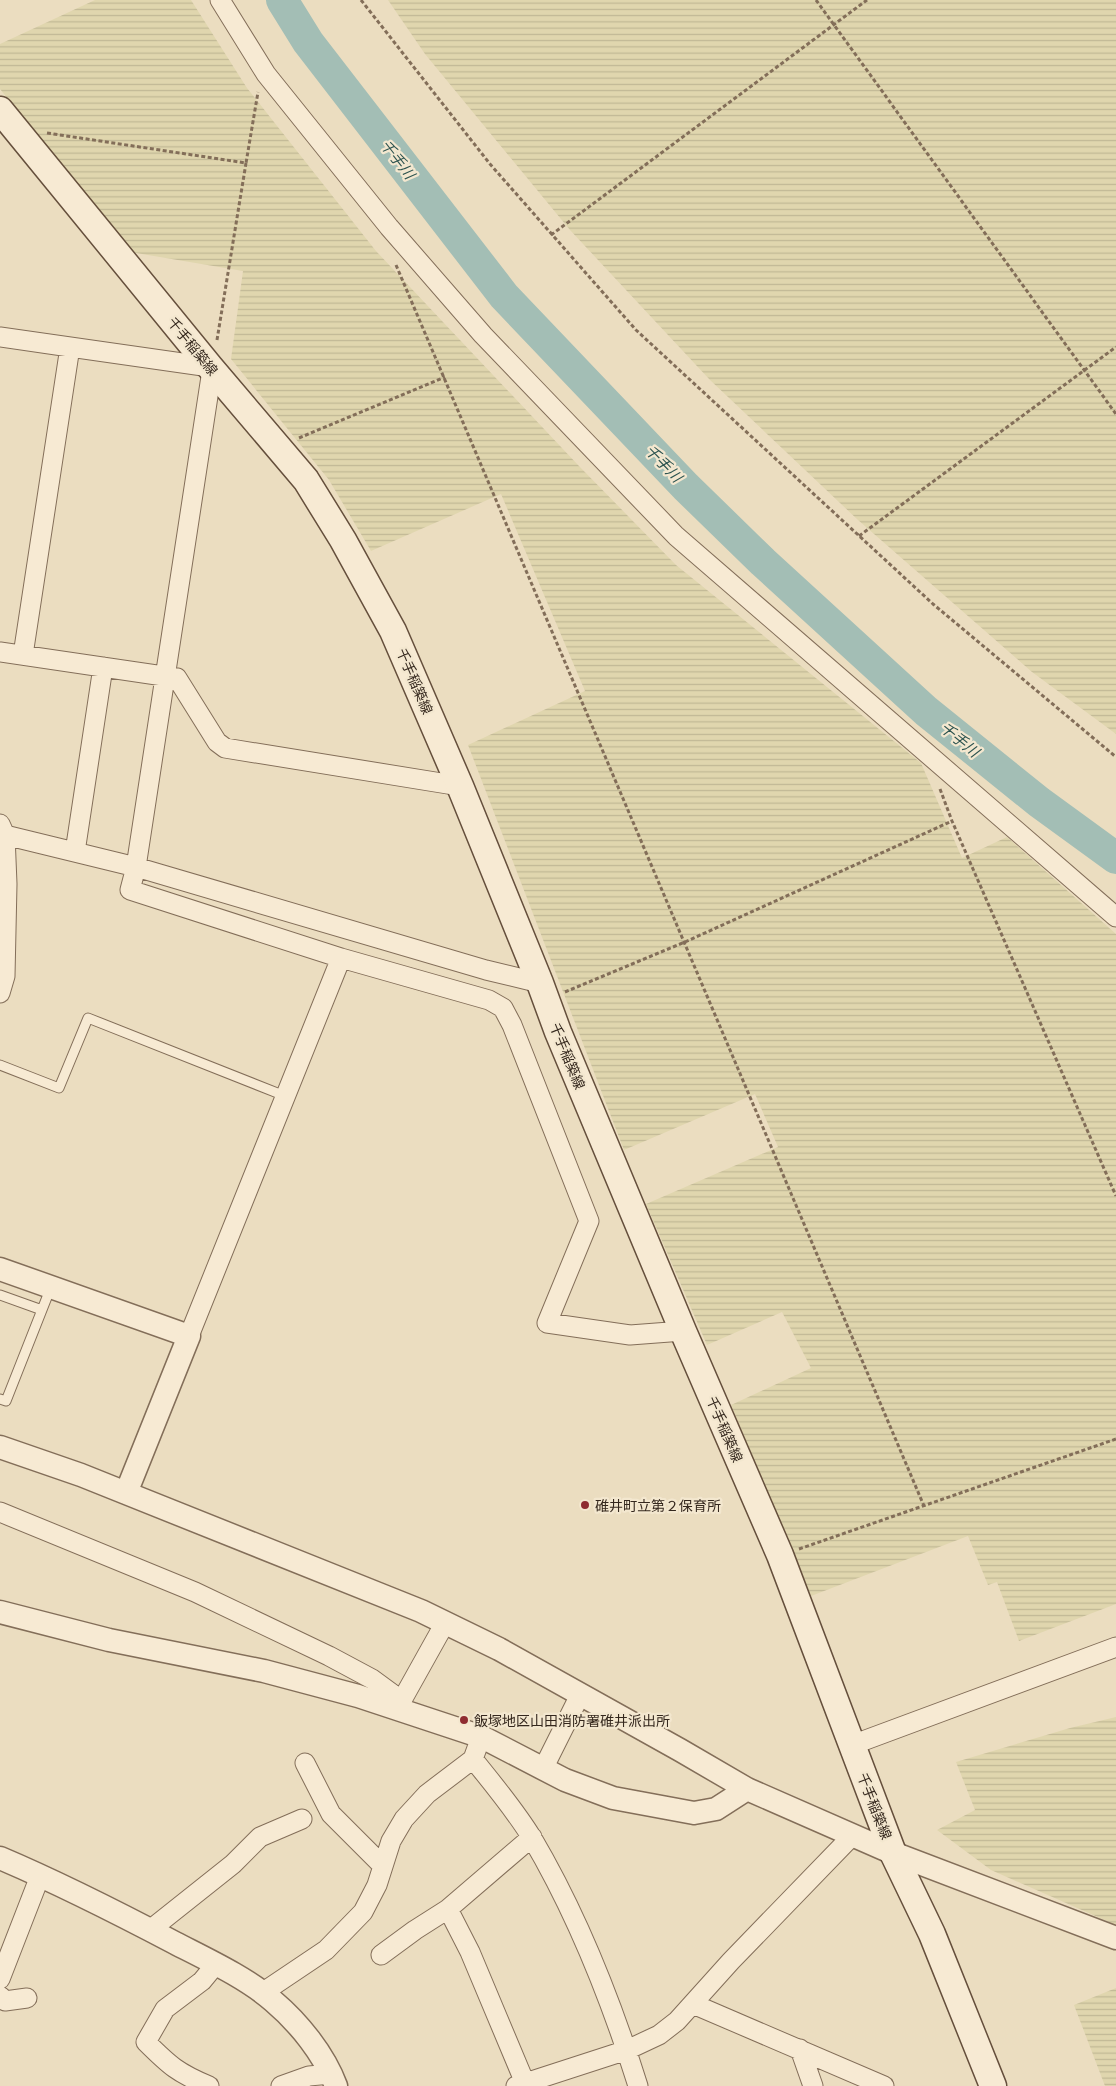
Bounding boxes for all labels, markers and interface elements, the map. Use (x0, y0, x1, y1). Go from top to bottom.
water label: 千手川 (376, 135, 421, 184)
street label: 千手稲築線 (164, 313, 222, 379)
water label: 千手川 (641, 440, 688, 488)
street label: 千手稲築線 (393, 645, 437, 717)
water label: 千手川 (936, 717, 985, 762)
street label: 千手稲築線 (546, 1020, 590, 1092)
street label: 千手稲築線 (703, 1393, 747, 1465)
place label: 碓井町立第２保育所 (595, 1496, 721, 1515)
marker: 碓井町立第２保育所 (579, 1499, 591, 1511)
place label: 飯塚地区山田消防署碓井派出所 (474, 1711, 670, 1730)
marker: 飯塚地区山田消防署碓井派出所 (458, 1714, 470, 1726)
street label: 千手稲築線 (854, 1770, 896, 1842)

